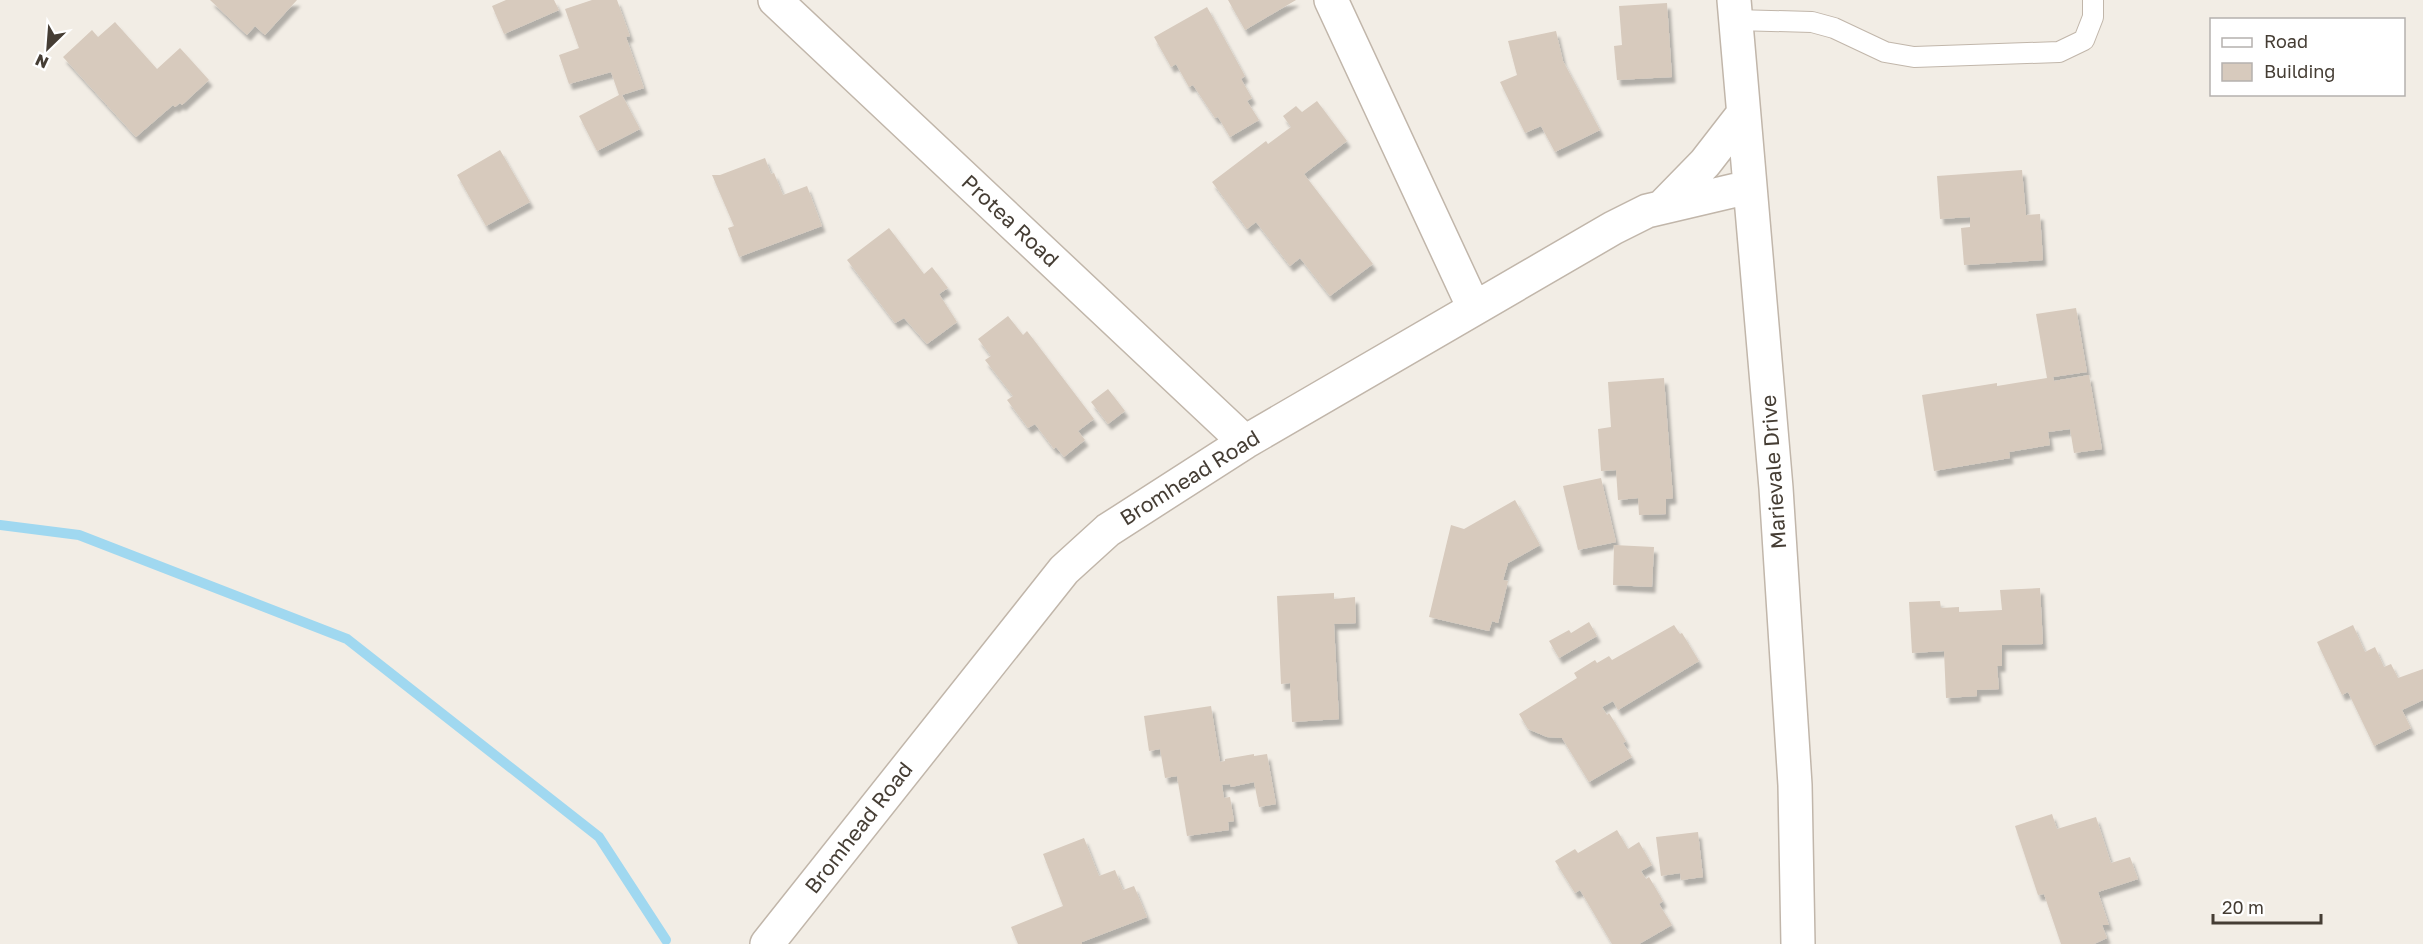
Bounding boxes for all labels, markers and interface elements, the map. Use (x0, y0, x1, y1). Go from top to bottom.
north arrow (18, 18, 78, 78)
legend (2210, 18, 2405, 96)
text: Road (2264, 30, 2308, 52)
text: N (32, 50, 51, 73)
text: Building (2264, 60, 2335, 82)
street label: Protea Road (957, 169, 1065, 272)
street label: Marievale Drive (1755, 394, 1791, 550)
street label: Bromhead Road (1115, 424, 1264, 531)
street label: Bromhead Road (799, 756, 918, 898)
scale bar (2213, 887, 2321, 925)
text: 20 m (2222, 896, 2264, 918)

